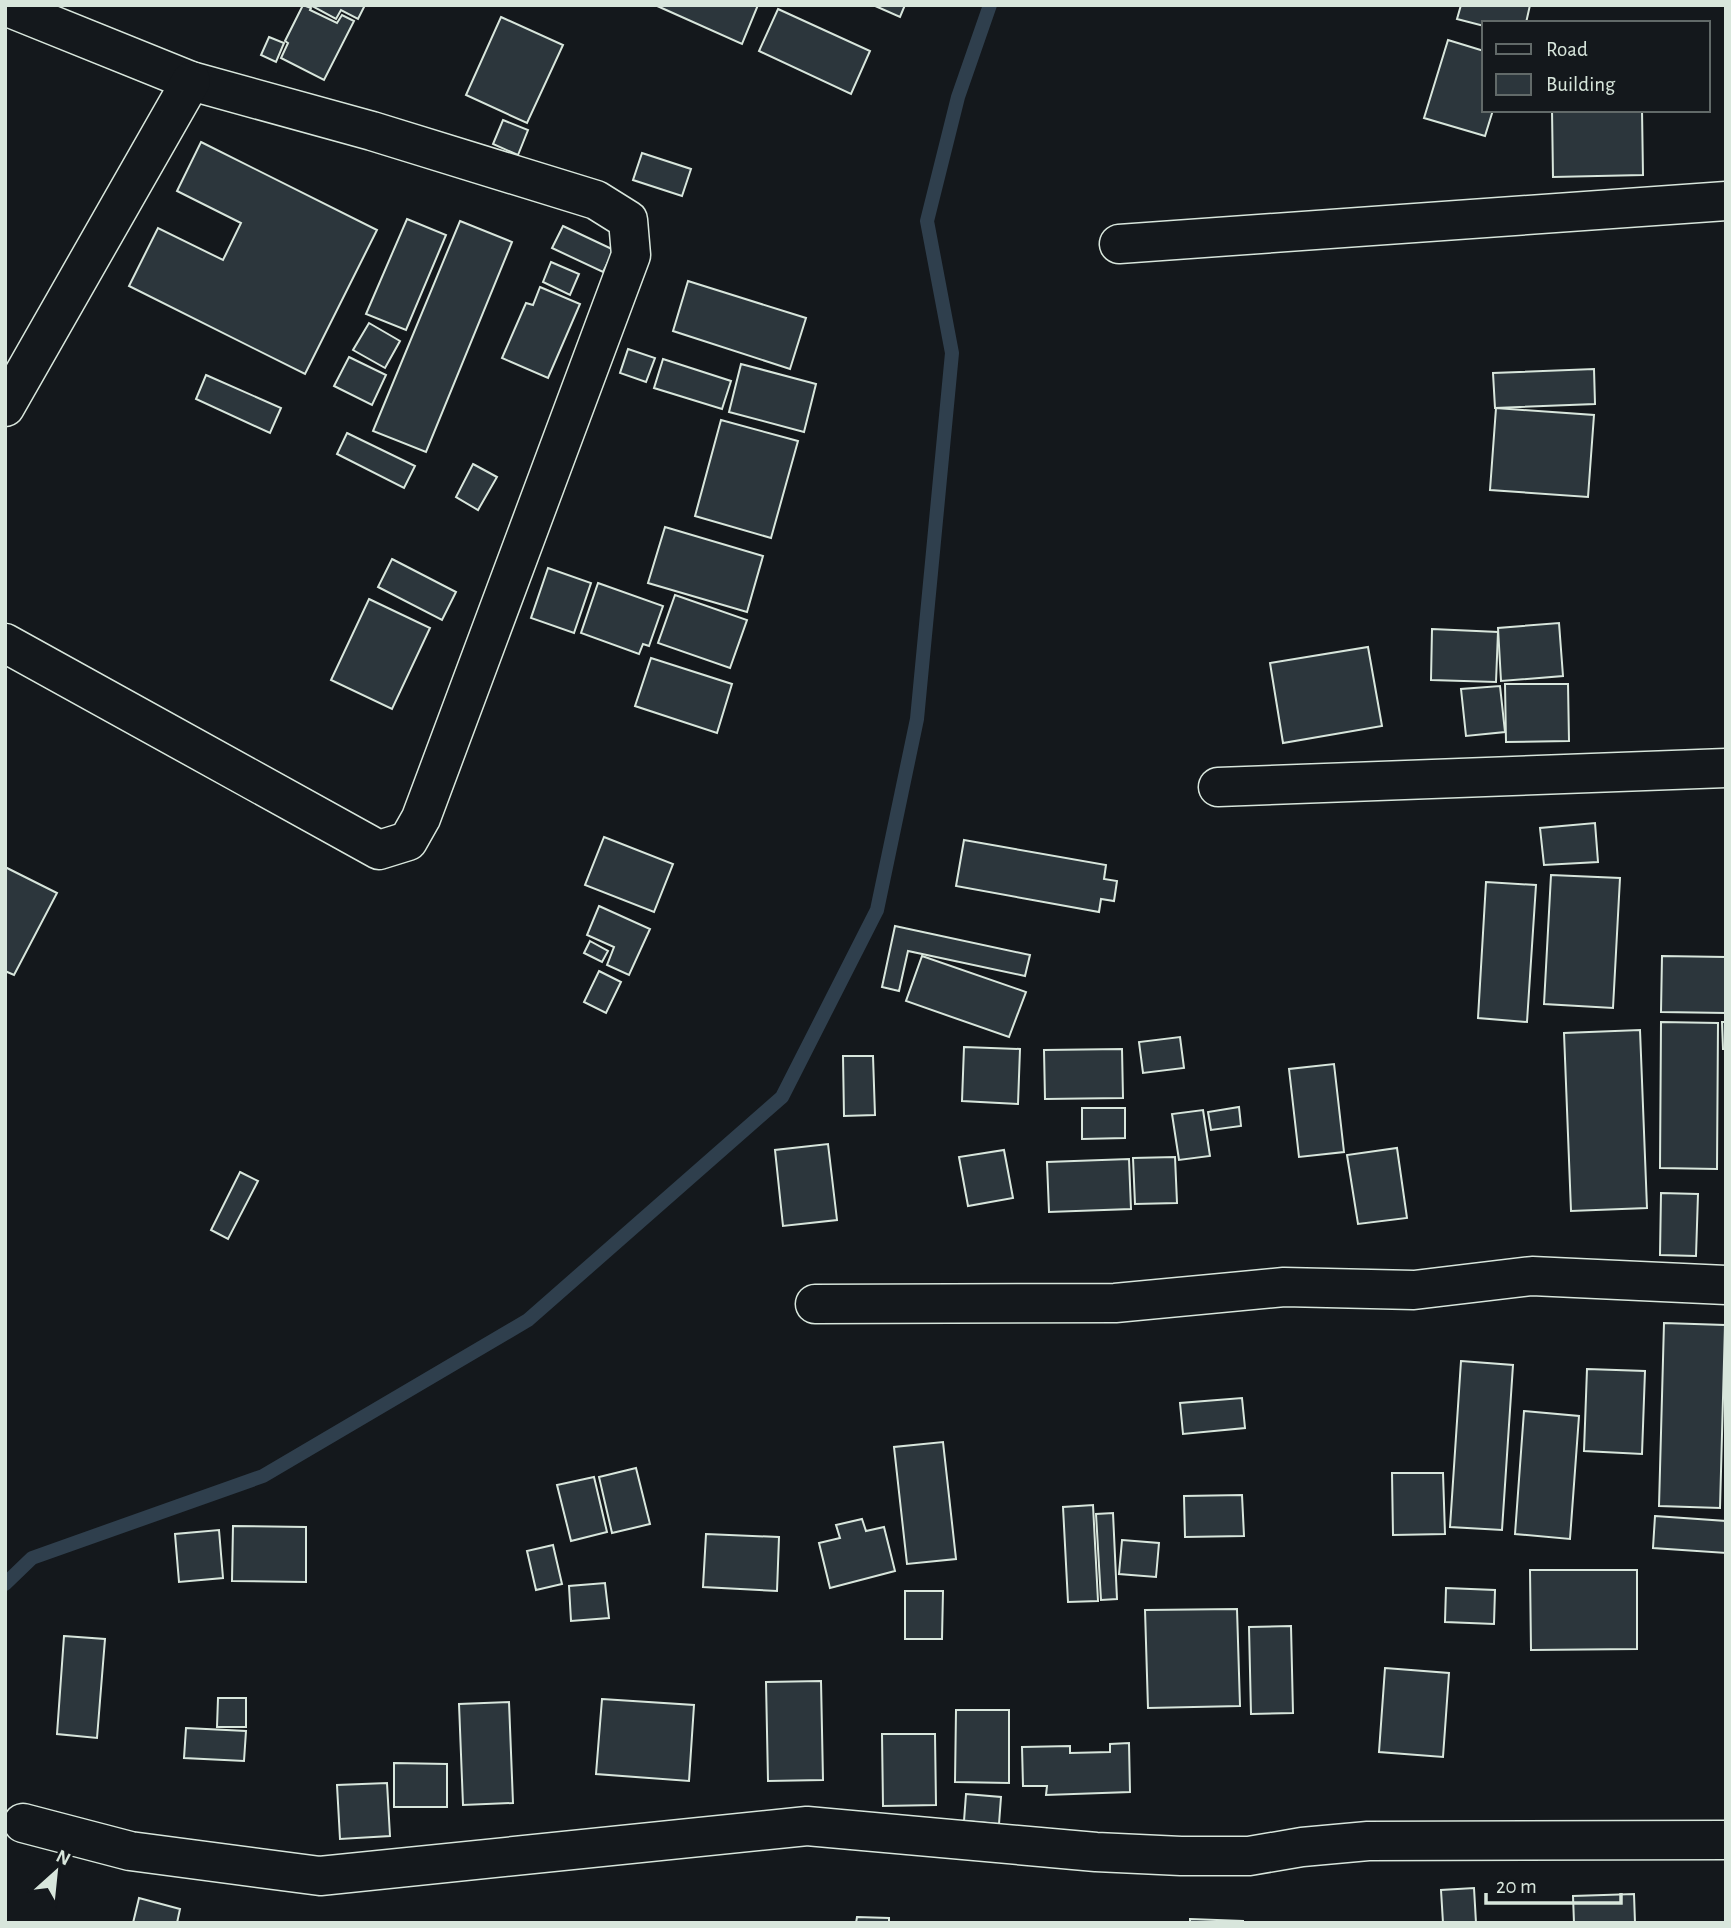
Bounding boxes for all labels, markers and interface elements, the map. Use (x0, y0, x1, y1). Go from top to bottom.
legend (1482, 21, 1710, 112)
text: Road (1546, 39, 1588, 60)
text: Building (1546, 74, 1616, 95)
north arrow (21, 1837, 91, 1907)
text: N (53, 1847, 73, 1870)
scale bar (1486, 1862, 1621, 1906)
text: 20 m (1496, 1876, 1537, 1897)

